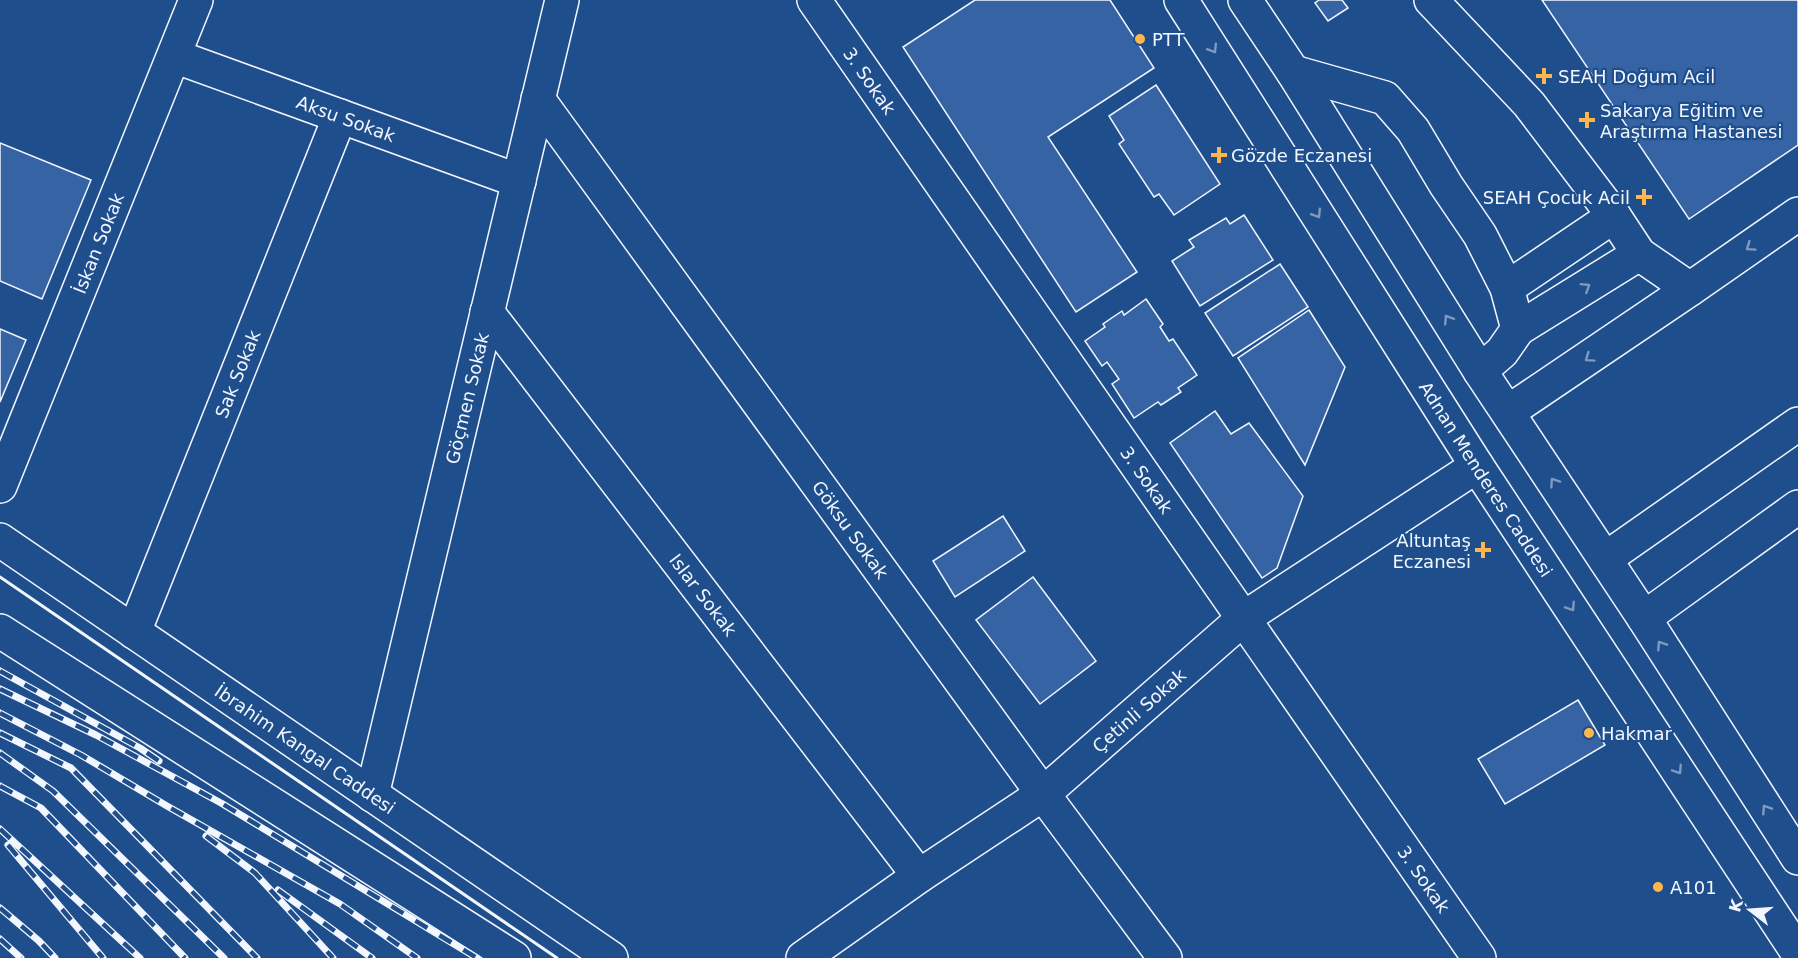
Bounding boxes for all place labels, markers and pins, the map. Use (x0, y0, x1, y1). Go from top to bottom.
place label: PTT (1152, 29, 1186, 50)
marker: PTT (1133, 32, 1147, 46)
place label: SEAH Doğum Acil (1558, 66, 1715, 87)
marker: SEAH Doğum Acil (1535, 67, 1553, 85)
place label: Sakarya Eğitim ve Araştırma Hastanesi (1600, 100, 1782, 142)
marker: Sakarya Eğitim ve Araştırma Hastanesi (1578, 111, 1596, 129)
place label: Gözde Eczanesi (1231, 145, 1372, 166)
marker: Gözde Eczanesi (1212, 148, 1226, 162)
place label: SEAH Çocuk Acil (1483, 187, 1630, 208)
marker: SEAH Çocuk Acil (1635, 188, 1653, 206)
place label: Altuntaş Eczanesi (1392, 530, 1471, 572)
marker: Altuntaş Eczanesi (1476, 543, 1490, 557)
place label: Hakmar (1601, 723, 1673, 744)
marker: Hakmar (1582, 726, 1596, 740)
place label: A101 (1670, 877, 1717, 898)
marker: A101 (1651, 880, 1665, 894)

